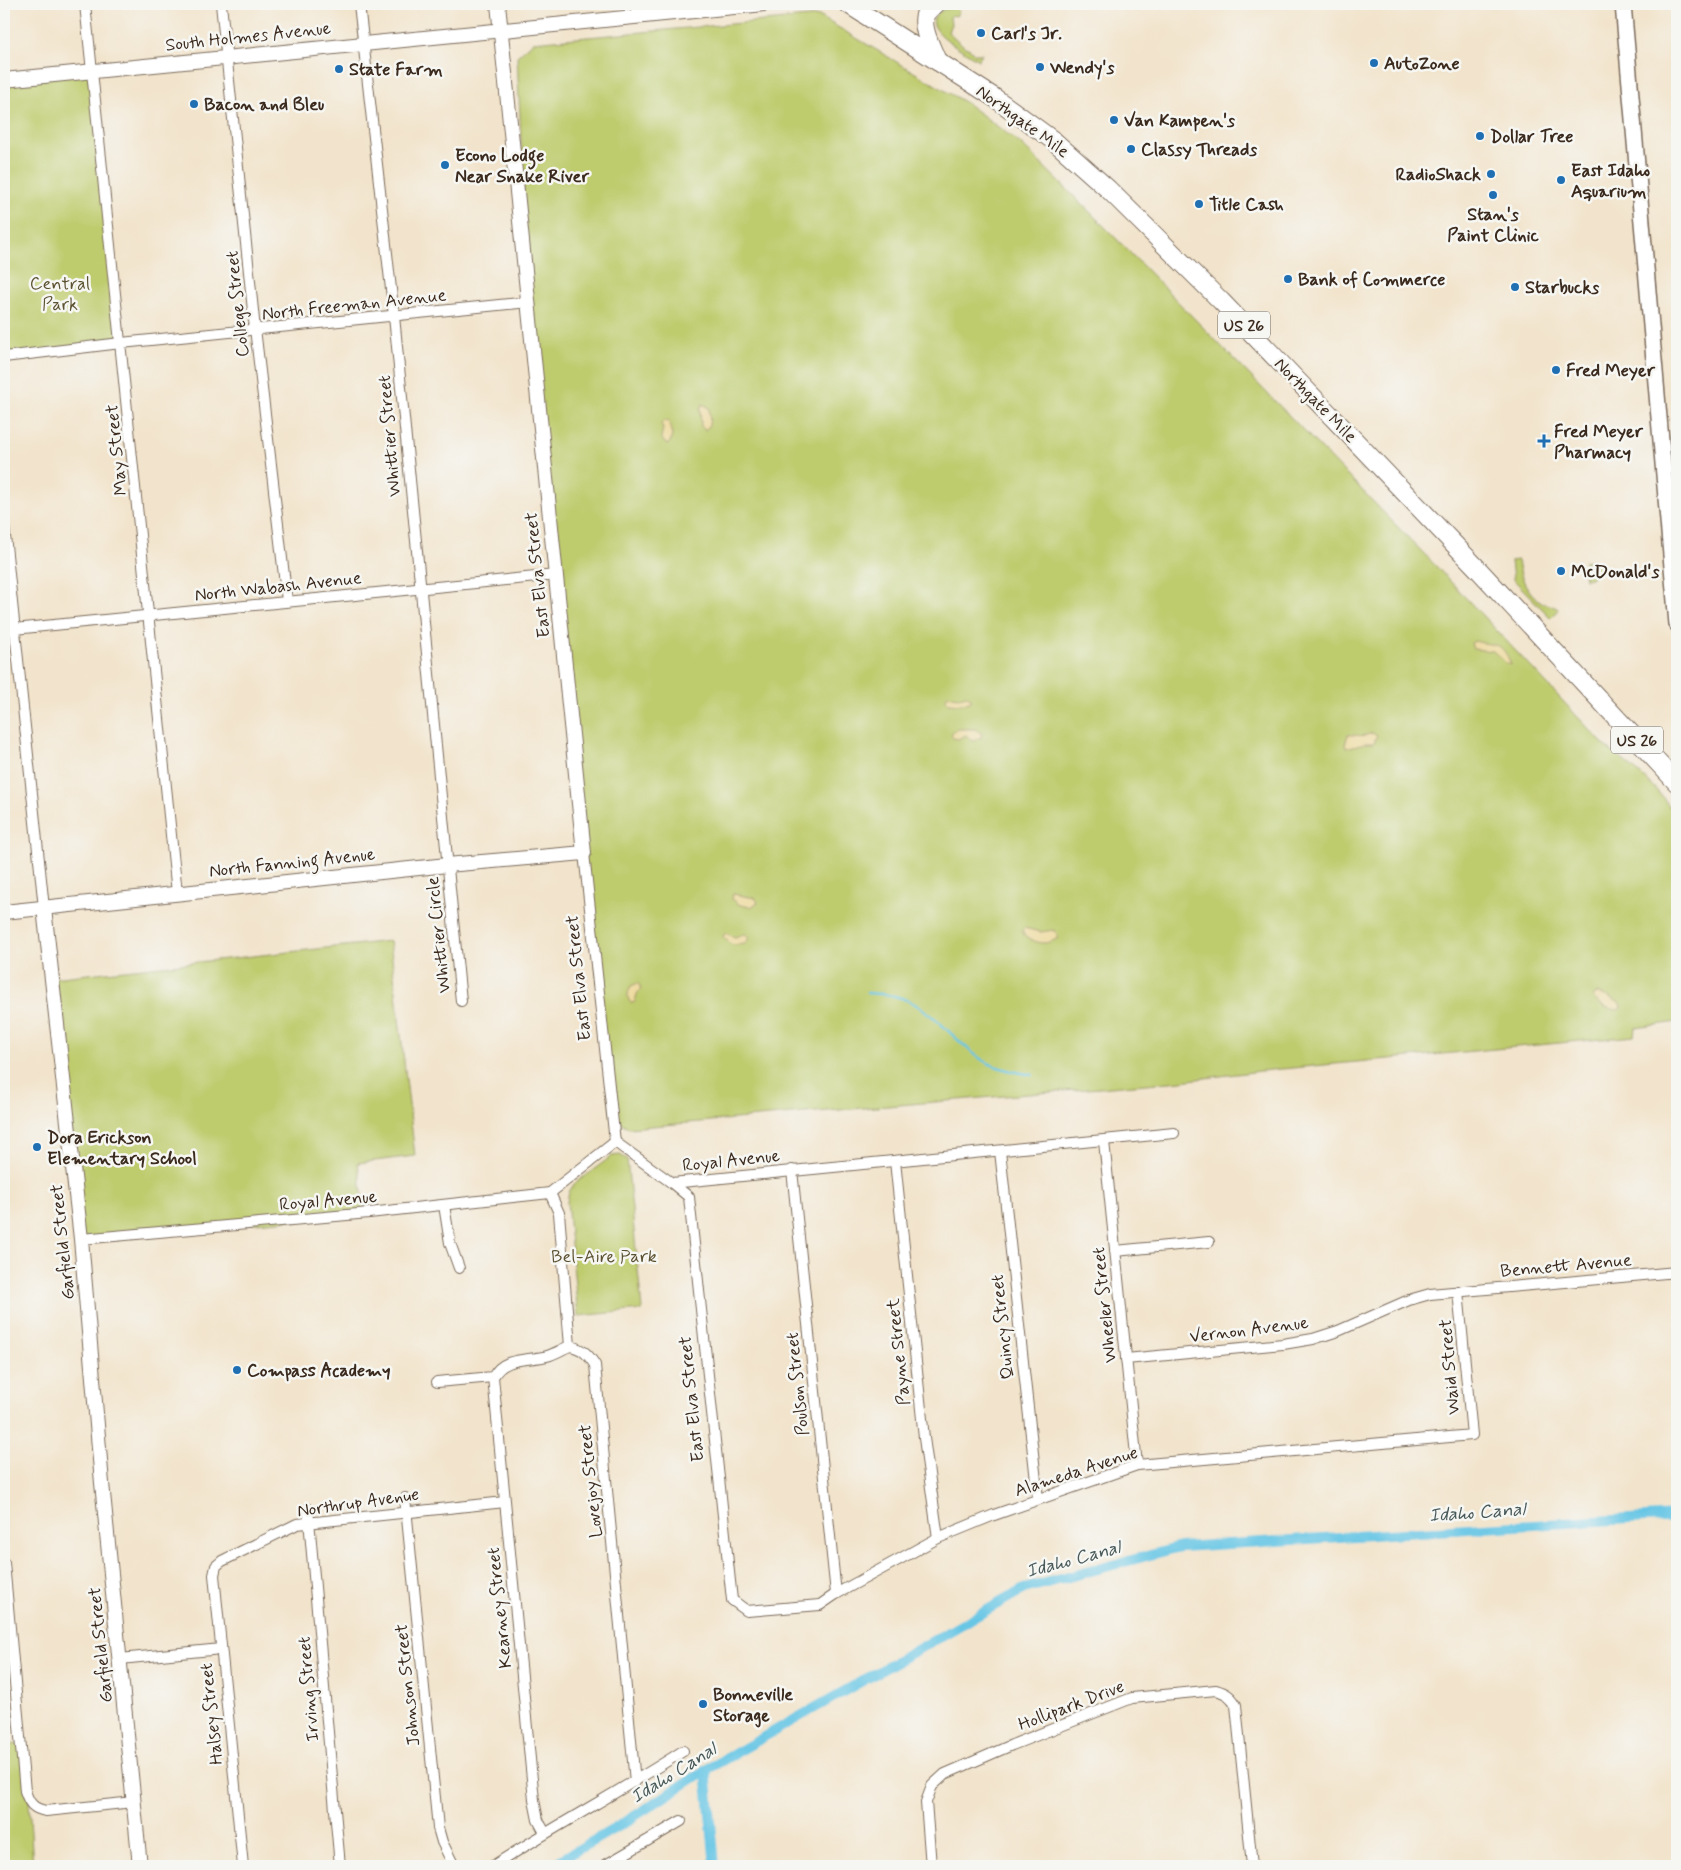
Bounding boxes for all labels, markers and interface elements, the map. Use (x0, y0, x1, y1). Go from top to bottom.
street label: South Holmes Avenue (164, 16, 332, 58)
place label: Carl's Jr. (991, 22, 1062, 46)
marker: Carl's Jr. (975, 27, 987, 39)
place label: AutoZone (1384, 52, 1460, 76)
place label: Wendy's (1049, 56, 1114, 80)
marker: AutoZone (1368, 57, 1380, 69)
place label: State Farm (349, 58, 443, 82)
marker: Wendy's (1034, 61, 1046, 73)
marker: State Farm (333, 63, 345, 75)
street label: Northgate Mile (971, 80, 1074, 164)
place label: Bacon and Bleu (204, 93, 324, 117)
marker: Bacon and Bleu (188, 98, 200, 110)
place label: Van Kampen's (1124, 109, 1235, 133)
marker: Van Kampen's (1108, 114, 1120, 126)
place label: Dollar Tree (1490, 125, 1573, 149)
marker: Dollar Tree (1474, 130, 1486, 142)
place label: Classy Threads (1141, 138, 1257, 162)
marker: Classy Threads (1125, 143, 1137, 155)
place label: Econo Lodge Near Snake River (455, 144, 589, 189)
marker: Econo Lodge Near Snake River (439, 159, 451, 171)
place label: East Idaho Aquarium (1571, 159, 1650, 204)
place label: RadioShack (1396, 163, 1481, 187)
marker: RadioShack (1485, 168, 1497, 180)
marker: East Idaho Aquarium (1555, 174, 1567, 186)
marker: Stan's Paint Clinic (1487, 189, 1499, 201)
place label: Title Cash (1209, 193, 1284, 217)
marker: Title Cash (1193, 198, 1205, 210)
place label: Stan's Paint Clinic (1447, 203, 1540, 248)
street label: College Street (220, 249, 256, 358)
place label: Bank of Commerce (1298, 268, 1445, 292)
park label: Central Park (30, 272, 90, 317)
marker: Bank of Commerce (1282, 273, 1294, 285)
place label: Starbucks (1525, 276, 1599, 300)
marker: Starbucks (1509, 281, 1521, 293)
street label: North Freeman Avenue (261, 283, 448, 327)
road number: US 26 (1218, 312, 1270, 338)
street label: Northgate Mile (1268, 353, 1362, 449)
place label: Fred Meyer (1566, 359, 1656, 383)
marker: Fred Meyer (1550, 364, 1562, 376)
street label: Whittier Street (373, 374, 407, 498)
street label: May Street (100, 403, 134, 497)
place label: Fred Meyer Pharmacy (1554, 420, 1644, 465)
marker: Fred Meyer Pharmacy (1538, 435, 1550, 447)
street label: East Elva Street (519, 511, 557, 639)
place label: McDonald's (1571, 560, 1659, 584)
marker: McDonald's (1555, 565, 1567, 577)
street label: North Wabash Avenue (193, 566, 363, 608)
road number: US 26 (1611, 726, 1663, 754)
street label: North Fanning Avenue (208, 842, 377, 886)
street label: Whittier Circle (421, 875, 457, 994)
street label: East Elva Street (560, 914, 598, 1042)
place label: Dora Erickson Elementary School (47, 1126, 197, 1171)
marker: Dora Erickson Elementary School (31, 1141, 43, 1153)
street label: Royal Avenue (681, 1144, 781, 1178)
street label: Garfield Street (45, 1183, 81, 1301)
street label: Royal Avenue (278, 1185, 378, 1217)
park label: Bel-Aire Park (551, 1245, 657, 1269)
street label: Wheeler Street (1087, 1246, 1123, 1364)
street label: Bennett Avenue (1499, 1248, 1633, 1284)
street label: Quincy Street (986, 1273, 1020, 1380)
street label: Payne Street (881, 1297, 917, 1406)
street label: Vernon Avenue (1188, 1311, 1310, 1349)
street label: Waid Street (1434, 1318, 1466, 1416)
street label: Poulson Street (781, 1331, 815, 1437)
street label: East Elva Street (673, 1335, 711, 1463)
place label: Compass Academy (247, 1359, 391, 1383)
marker: Compass Academy (231, 1364, 243, 1376)
street label: Lovejoy Street (573, 1423, 609, 1539)
street label: Alameda Avenue (1012, 1441, 1141, 1503)
street label: Northrup Avenue (296, 1483, 421, 1523)
water label: Idaho Canal (1428, 1496, 1529, 1528)
water label: Idaho Canal (1024, 1534, 1126, 1584)
street label: Kearney Street (482, 1546, 518, 1670)
street label: Garfield Street (83, 1586, 119, 1704)
street label: Johnson Street (390, 1622, 426, 1747)
street label: Irving Street (292, 1635, 326, 1742)
street label: Halsey Street (195, 1661, 229, 1766)
street label: Hollipark Drive (1015, 1675, 1128, 1737)
place label: Bonneville Storage (713, 1683, 793, 1728)
marker: Bonneville Storage (697, 1698, 709, 1710)
water label: Idaho Canal (626, 1735, 724, 1809)

